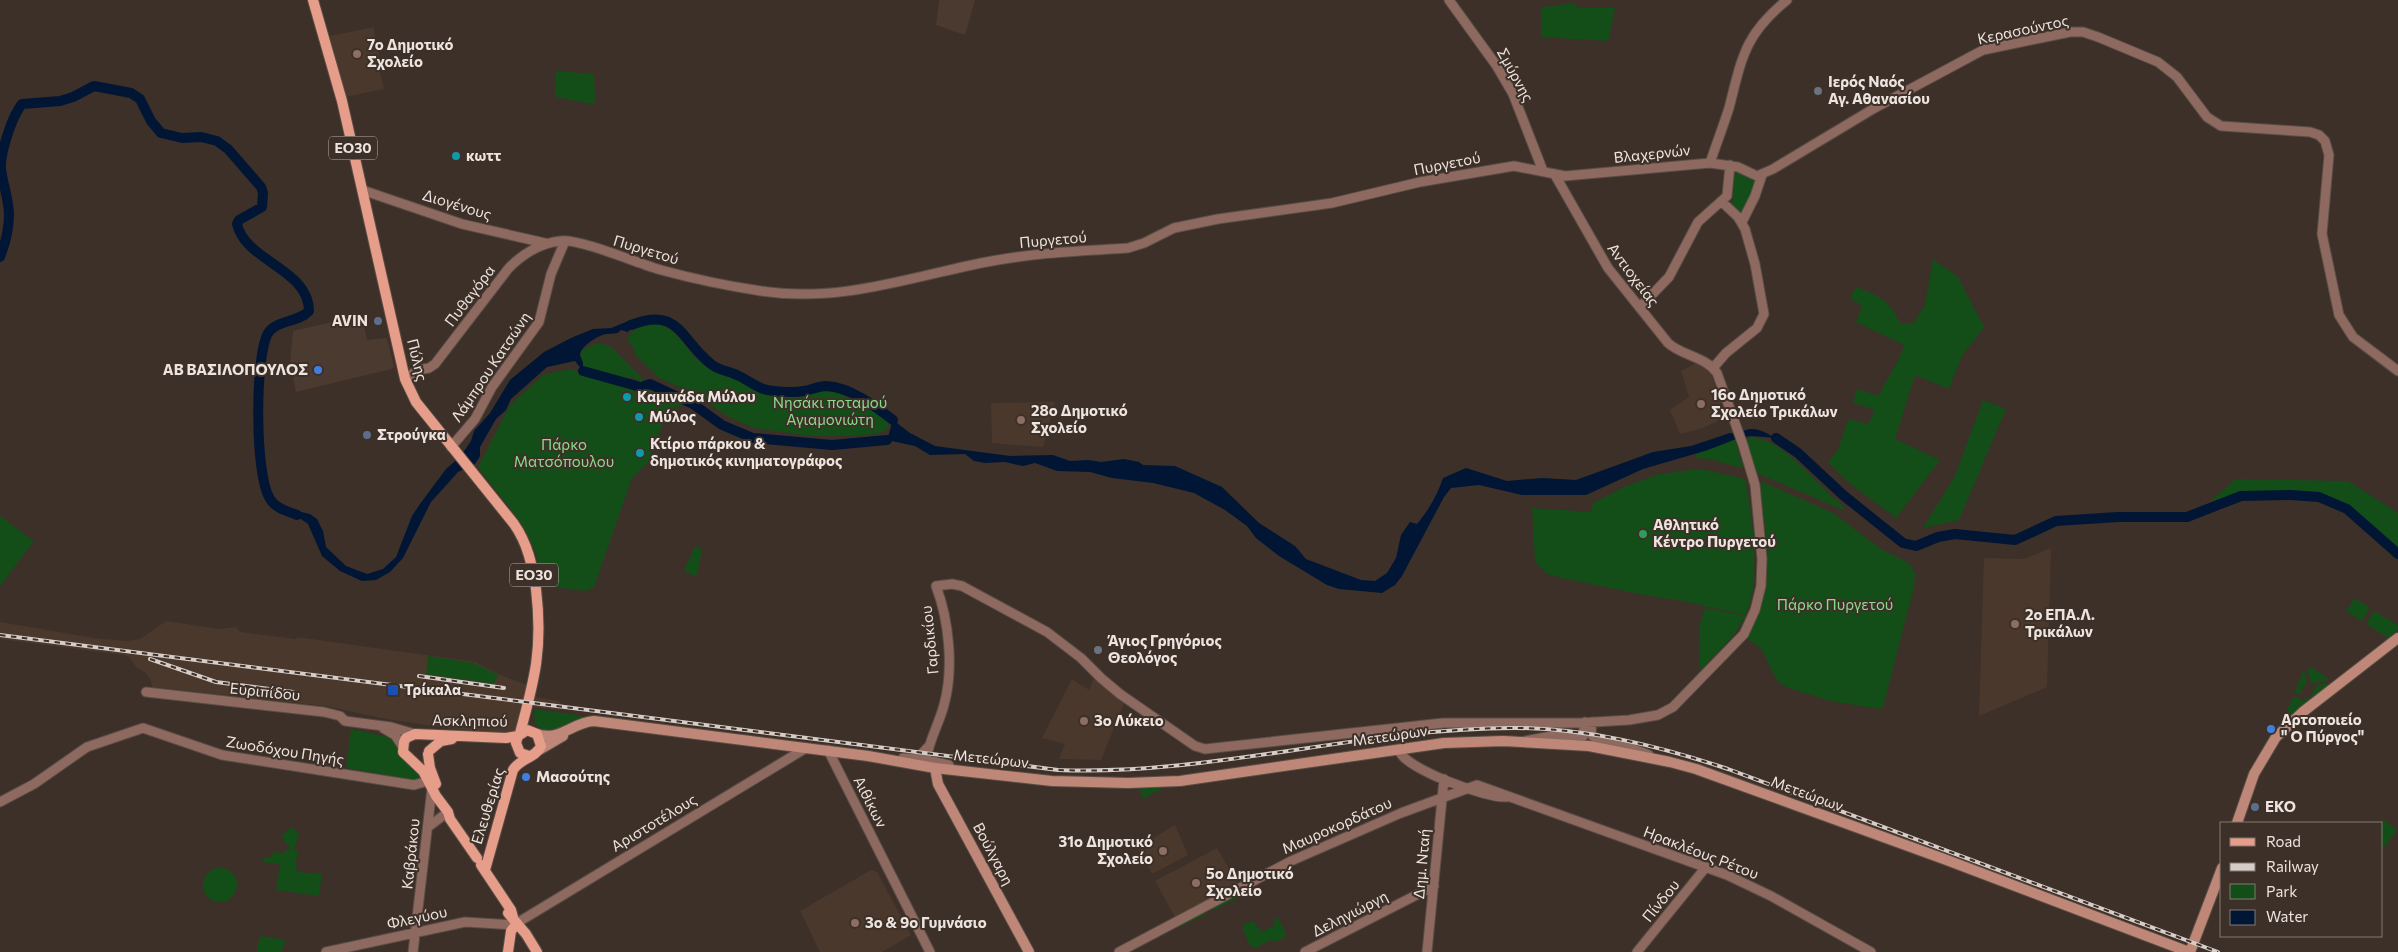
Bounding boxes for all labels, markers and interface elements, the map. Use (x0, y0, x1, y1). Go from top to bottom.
street label: Κερασούντος (1976, 11, 2070, 47)
place label: 7ο Δημοτικό Σχολείο (367, 35, 454, 70)
street label: Σμύρνης (1494, 44, 1538, 105)
marker: 7ο Δημοτικό Σχολείο (351, 48, 363, 60)
place label: Ιερός Ναός Αγ. Αθανασίου (1828, 72, 1930, 107)
marker: Ιερός Ναός Αγ. Αθανασίου (1812, 85, 1824, 97)
road number: ΕΟ30 (329, 136, 377, 160)
street label: Βλαχερνών (1613, 140, 1691, 166)
place label: κωττ (466, 146, 502, 164)
street label: Πυργετού (1412, 148, 1482, 178)
marker: κωττ (450, 150, 462, 162)
street label: Διογένους (421, 185, 494, 223)
street label: Πυργετού (1018, 227, 1087, 251)
street label: Πυργετού (611, 231, 681, 268)
street label: Αντιοχείας (1604, 239, 1663, 310)
street label: Πυθαγόρα (440, 261, 498, 330)
street label: Λάμπρου Κατσώνη (447, 308, 534, 425)
place label: AVIN (332, 311, 368, 329)
marker: AVIN (372, 315, 384, 327)
street label: Πύλης (404, 337, 432, 383)
place label: ΑΒ ΒΑΣΙΛΟΠΟΥΛΟΣ (163, 360, 308, 378)
marker: ΑΒ ΒΑΣΙΛΟΠΟΥΛΟΣ (312, 364, 324, 376)
place label: 16ο Δημοτικό Σχολείο Τρικάλων (1711, 385, 1837, 420)
place label: Καμινάδα Μύλου (637, 387, 756, 405)
marker: Καμινάδα Μύλου (621, 391, 633, 403)
park label: Νησάκι ποταμού Αγιαμονιώτη (773, 393, 887, 428)
marker: 16ο Δημοτικό Σχολείο Τρικάλων (1695, 398, 1707, 410)
place label: 28ο Δημοτικό Σχολείο (1031, 401, 1128, 436)
place label: Μύλος (649, 407, 696, 425)
marker: Μύλος (633, 411, 645, 423)
marker: 28ο Δημοτικό Σχολείο (1015, 414, 1027, 426)
place label: Στρούγκα (377, 425, 446, 443)
marker: Στρούγκα (361, 429, 373, 441)
place label: Κτίριο πάρκου & δημοτικός κινηματογράφος (650, 434, 842, 469)
park label: Πάρκο Ματσόπουλου (514, 435, 614, 470)
marker: Κτίριο πάρκου & δημοτικός κινηματογράφος (634, 447, 646, 459)
place label: Αθλητικό Κέντρο Πυργετού (1653, 515, 1776, 550)
marker: Αθλητικό Κέντρο Πυργετού (1637, 528, 1649, 540)
road number: ΕΟ30 (510, 564, 558, 586)
park label: Πάρκο Πυργετού (1777, 595, 1893, 613)
street label: Γαρδικίου (916, 605, 942, 675)
place label: 2ο ΕΠΑ.Λ. Τρικάλων (2025, 605, 2095, 640)
marker: 2ο ΕΠΑ.Λ. Τρικάλων (2009, 618, 2021, 630)
place label: Άγιος Γρηγόριος Θεολόγος (1107, 631, 1222, 666)
marker: Άγιος Γρηγόριος Θεολόγος (1092, 644, 1104, 656)
street label: Ευριπίδου (229, 678, 301, 704)
place label: Τρίκαλα (404, 680, 461, 698)
marker: Τρίκαλα (386, 683, 400, 697)
street label: Ασκληπιού (432, 710, 508, 730)
place label: Αρτοποιείο " Ο Πύργος" (2281, 710, 2364, 745)
place label: 3ο Λύκειο (1094, 711, 1164, 729)
marker: 3ο Λύκειο (1078, 715, 1090, 727)
street label: Μετεώρων (1351, 721, 1429, 749)
marker: Αρτοποιείο " Ο Πύργος" (2265, 723, 2277, 735)
street label: Ζωοδόχου Πηγής (225, 732, 345, 768)
street label: Μετεώρων (953, 745, 1030, 771)
street label: Ελευθερίας (467, 765, 507, 846)
place label: Μασούτης (536, 767, 610, 785)
marker: Μασούτης (520, 771, 532, 783)
street label: Μετεώρων (1769, 772, 1846, 815)
street label: Αιθίκων (850, 773, 892, 831)
street label: Αριστοτέλους (607, 790, 699, 855)
street label: Μαυροκορδάτου (1279, 793, 1394, 857)
place label: EKO (2265, 797, 2296, 815)
marker: EKO (2249, 801, 2261, 813)
street label: Καβράκου (397, 818, 423, 890)
street label: Βούλγαρη (970, 819, 1018, 888)
street label: Ηρακλέους Ρέτου (1641, 822, 1761, 882)
legend (2220, 822, 2383, 937)
street label: Δημ. Νταή (1409, 828, 1433, 900)
place label: 31ο Δημοτικό Σχολείο (1059, 832, 1153, 867)
text: Road (2266, 832, 2301, 850)
marker: 31ο Δημοτικό Σχολείο (1157, 845, 1169, 857)
text: Railway (2266, 857, 2319, 875)
place label: 5ο Δημοτικό Σχολείο (1206, 864, 1294, 899)
street label: Πίνδου (1638, 876, 1683, 925)
marker: 5ο Δημοτικό Σχολείο (1190, 877, 1202, 889)
text: Park (2266, 882, 2297, 900)
street label: Δεληγιώργη (1309, 886, 1391, 940)
street label: Φλεγύου (385, 902, 449, 932)
text: Water (2266, 907, 2308, 925)
place label: 3ο & 9ο Γυμνάσιο (865, 913, 987, 931)
marker: 3ο & 9ο Γυμνάσιο (849, 917, 861, 929)

